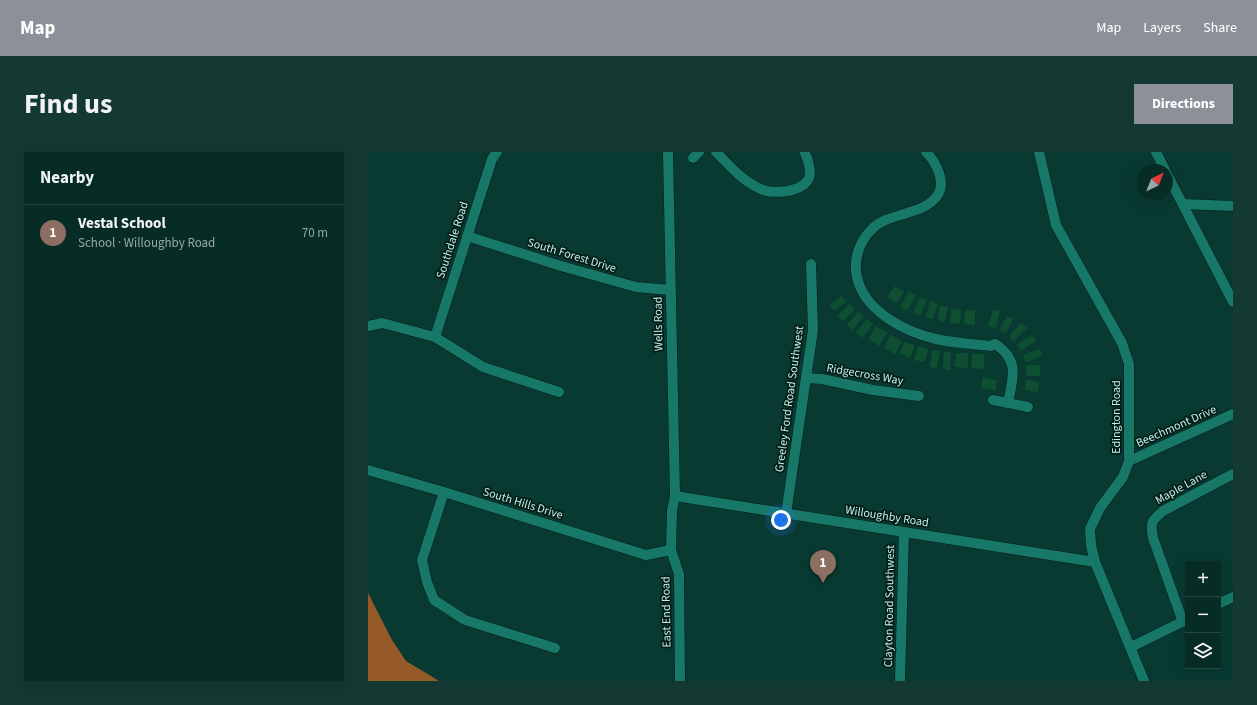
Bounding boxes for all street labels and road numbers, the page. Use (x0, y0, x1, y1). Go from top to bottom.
street label: Southdale Road (432, 200, 473, 281)
street label: South Forest Drive (525, 234, 618, 277)
street label: Wells Road (650, 297, 667, 351)
street label: Greeley Ford Road Southwest (771, 325, 808, 473)
street label: Ridgecross Way (825, 359, 905, 390)
street label: Edington Road (1108, 380, 1125, 454)
street label: Beechmont Drive (1133, 401, 1219, 452)
street label: Maple Lane (1152, 466, 1210, 509)
street label: South Hills Drive (481, 483, 565, 524)
street label: Willoughby Road (844, 501, 930, 531)
street label: Clayton Road Southwest (880, 545, 899, 667)
street label: East End Road (657, 576, 676, 648)

